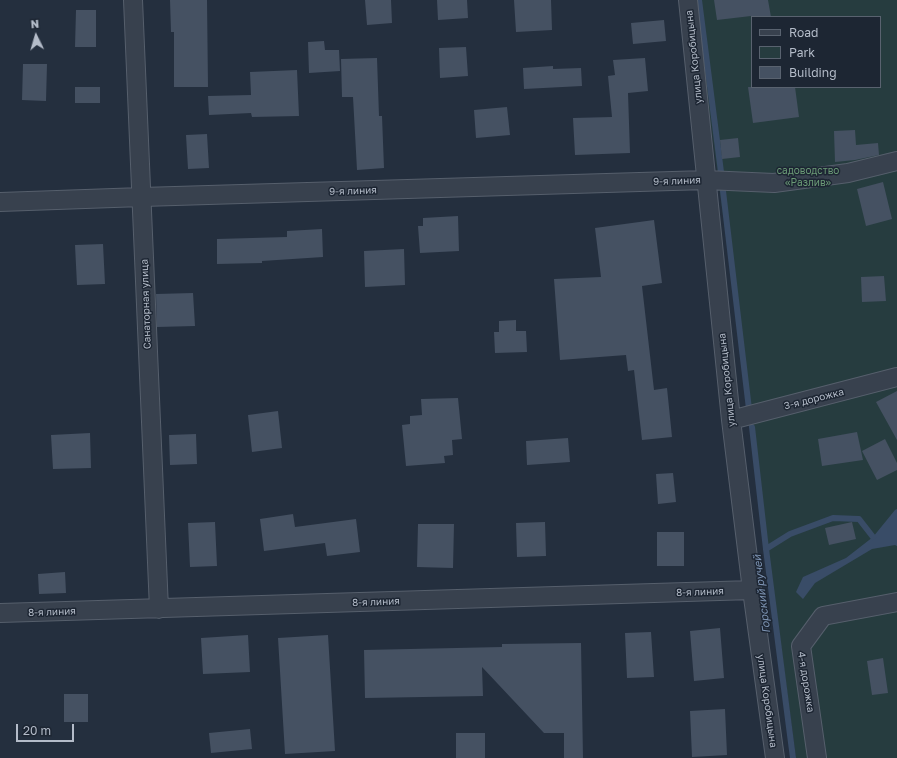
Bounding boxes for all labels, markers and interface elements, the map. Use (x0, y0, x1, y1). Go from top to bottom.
street label: улица Коробицына (683, 10, 705, 104)
north arrow (16, 16, 56, 56)
legend (751, 16, 881, 88)
text: N (30, 17, 40, 30)
text: Road (789, 25, 818, 40)
text: Park (789, 45, 815, 60)
text: Building (789, 65, 837, 80)
park label: садоводство «Разлив» (777, 165, 839, 188)
street label: 9-я линия (653, 174, 701, 188)
street label: 9-я линия (329, 184, 377, 198)
street label: Санаторная улица (138, 259, 154, 349)
street label: улица Коробицына (716, 333, 738, 427)
street label: 3-я дорожка (783, 386, 845, 412)
water label: Горский ручей (751, 554, 773, 634)
street label: 8-я линия (676, 585, 724, 599)
street label: 8-я линия (352, 595, 400, 609)
street label: 8-я линия (28, 605, 76, 619)
street label: 4-я дорожка (795, 651, 817, 713)
street label: улица Коробицына (755, 654, 779, 748)
scale bar (18, 716, 76, 742)
text: 20 m (23, 723, 51, 738)

